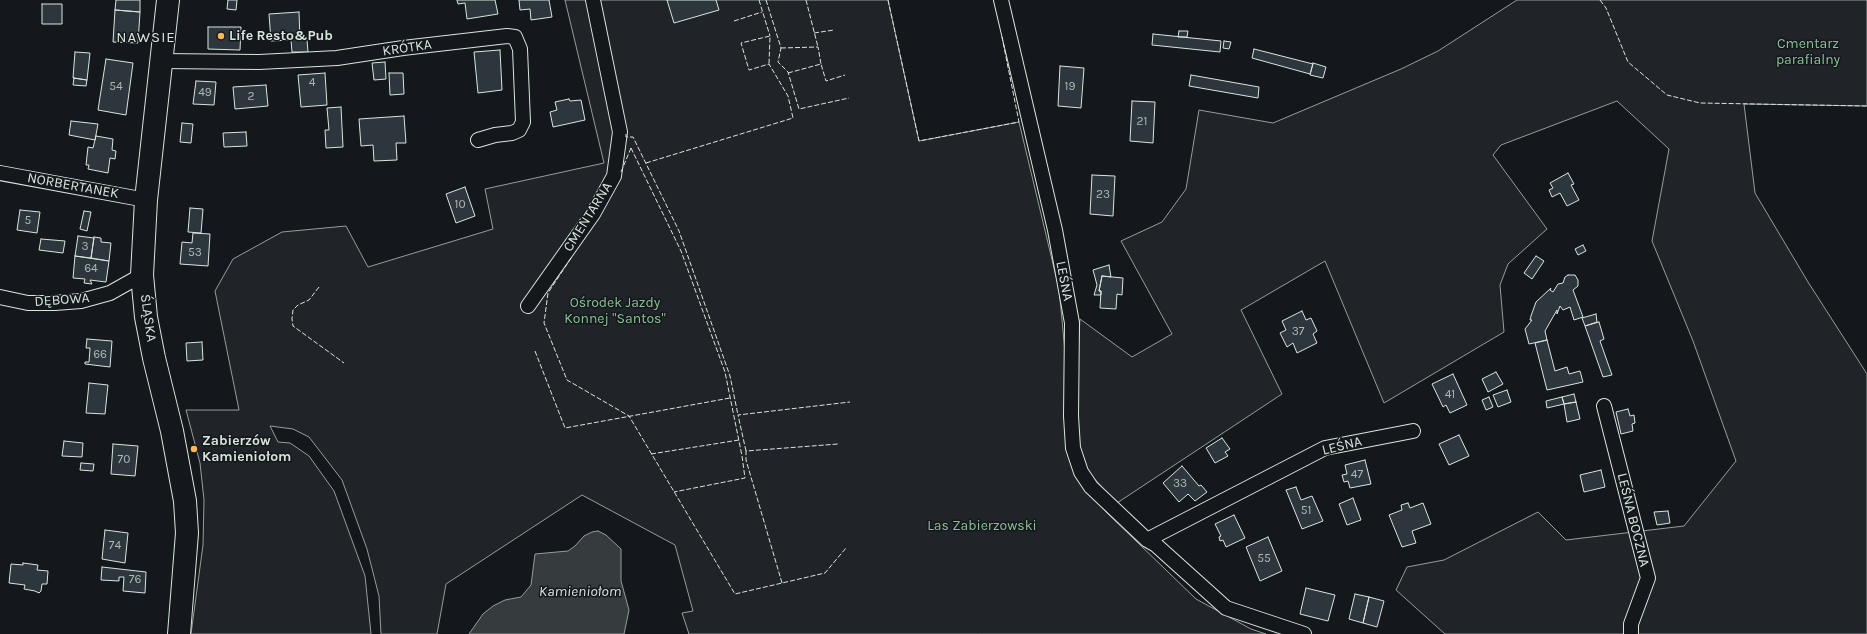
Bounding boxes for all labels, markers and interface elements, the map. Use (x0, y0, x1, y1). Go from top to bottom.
place label: Life Resto&Pub (229, 28, 333, 44)
district label: NAWSIE (116, 29, 176, 47)
marker: Life Resto&Pub (216, 31, 226, 41)
street label: KRÓTKA (381, 36, 433, 60)
park label: Cmentarz parafialny (1776, 36, 1840, 68)
house number: 4 (309, 76, 315, 90)
house number: 54 (109, 80, 123, 94)
house number: 19 (1065, 80, 1075, 94)
house number: 49 (198, 86, 212, 100)
house number: 2 (248, 90, 254, 104)
house number: 21 (1137, 115, 1147, 129)
street label: NORBERTANEK (26, 170, 120, 202)
street label: CMENTARNA (560, 179, 616, 255)
house number: 23 (1096, 188, 1110, 202)
house number: 10 (454, 198, 466, 212)
house number: 5 (25, 214, 31, 228)
house number: 3 (81, 240, 89, 254)
house number: 53 (188, 246, 202, 260)
street label: LEŚNA (1052, 260, 1076, 302)
house number: 64 (84, 262, 98, 276)
street label: DĘBOWA (34, 290, 90, 310)
street label: ŚLĄSKA (136, 293, 160, 343)
park label: Ośrodek Jazdy Konnej "Santos" (564, 295, 666, 328)
house number: 37 (1292, 325, 1304, 339)
house number: 66 (93, 348, 107, 362)
house number: 41 (1445, 388, 1455, 402)
place label: Zabierzów Kamieniołom (202, 433, 291, 466)
street label: LEŚNA (1320, 433, 1364, 459)
marker: Zabierzów Kamieniołom (189, 444, 199, 454)
house number: 70 (118, 453, 130, 467)
house number: 47 (1351, 468, 1363, 482)
street label: LEŚNA BOCZNA (1613, 471, 1653, 569)
house number: 33 (1173, 477, 1187, 491)
house number: 51 (1301, 504, 1311, 518)
park label: Las Zabierzowski (927, 518, 1037, 534)
house number: 74 (109, 539, 121, 553)
house number: 55 (1257, 552, 1271, 566)
house number: 76 (129, 573, 141, 587)
water label: Kamieniołom (539, 583, 621, 601)

